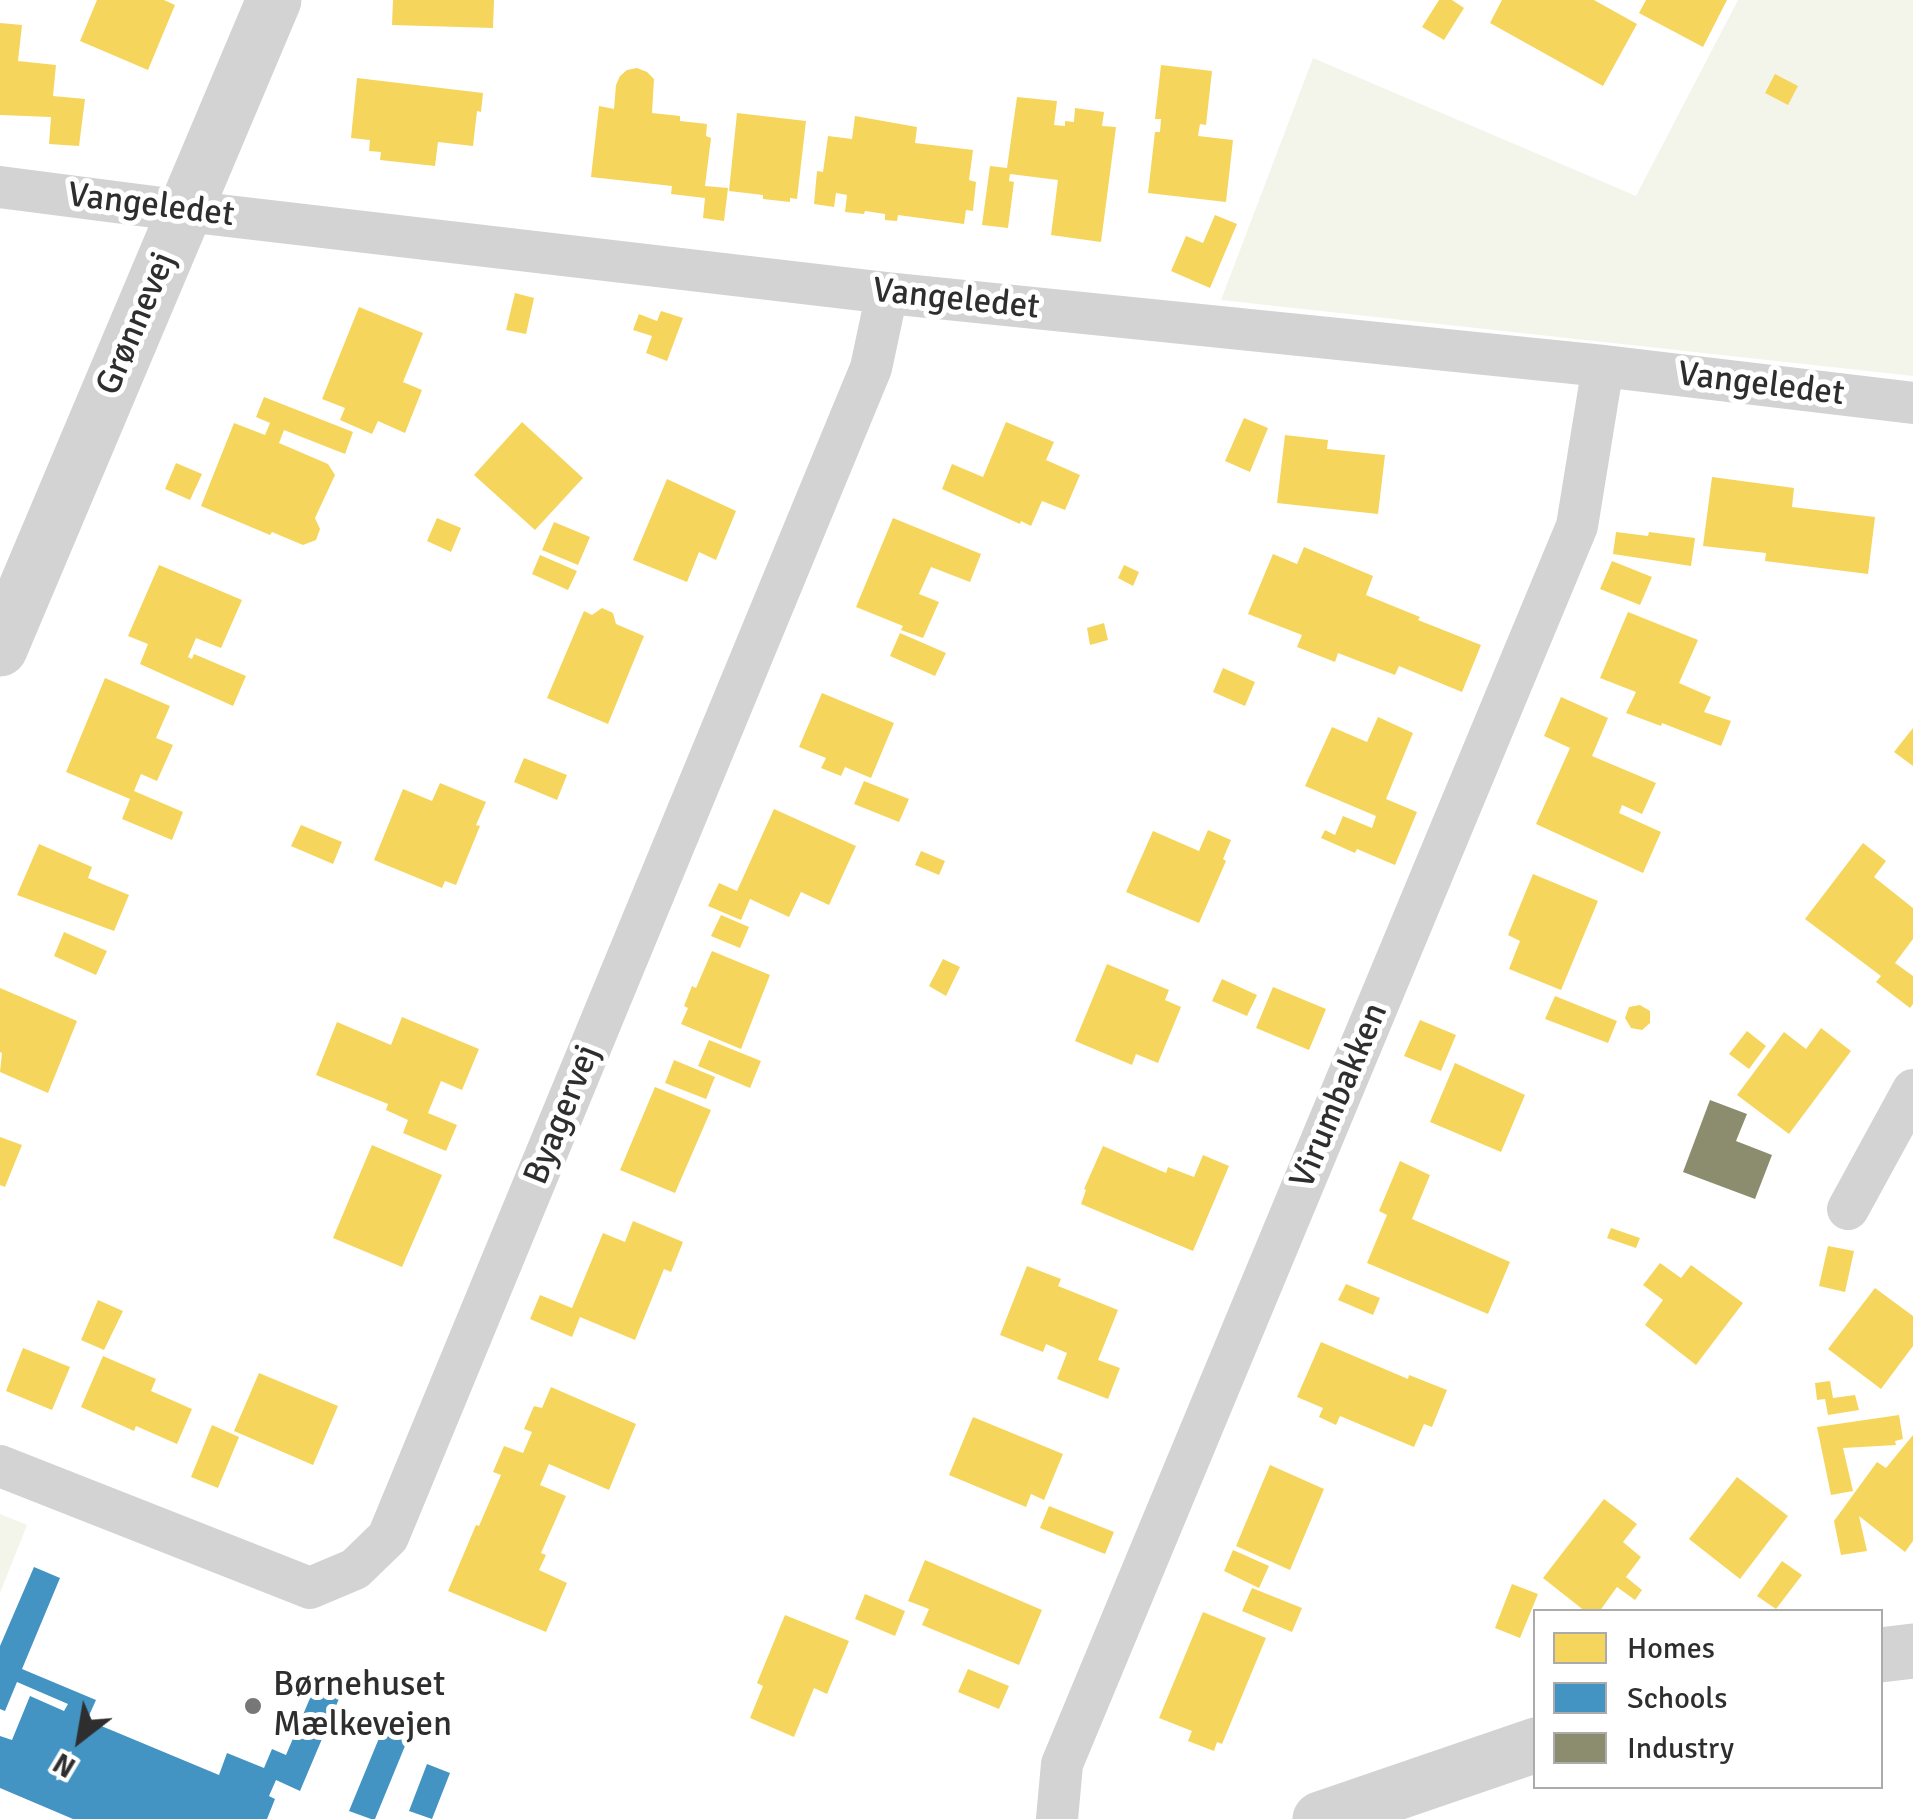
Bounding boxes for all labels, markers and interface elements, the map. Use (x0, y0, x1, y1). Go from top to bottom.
street label: Vangeledet (65, 175, 237, 237)
street label: Grønnevej (88, 246, 186, 402)
street label: Vangeledet (871, 270, 1041, 330)
street label: Vangeledet (1675, 354, 1847, 416)
street label: Virumbakken (1282, 997, 1398, 1195)
street label: Byagervej (516, 1039, 610, 1191)
legend (1533, 1609, 1883, 1789)
text: Homes (1627, 1630, 1715, 1667)
place label: Børnehuset Mælkevejen (273, 1665, 452, 1747)
text: Schools (1627, 1680, 1727, 1717)
north arrow (30, 1689, 130, 1789)
marker: Børnehuset Mælkevejen (242, 1695, 264, 1717)
text: Industry (1627, 1730, 1734, 1767)
text: N (47, 1745, 82, 1784)

